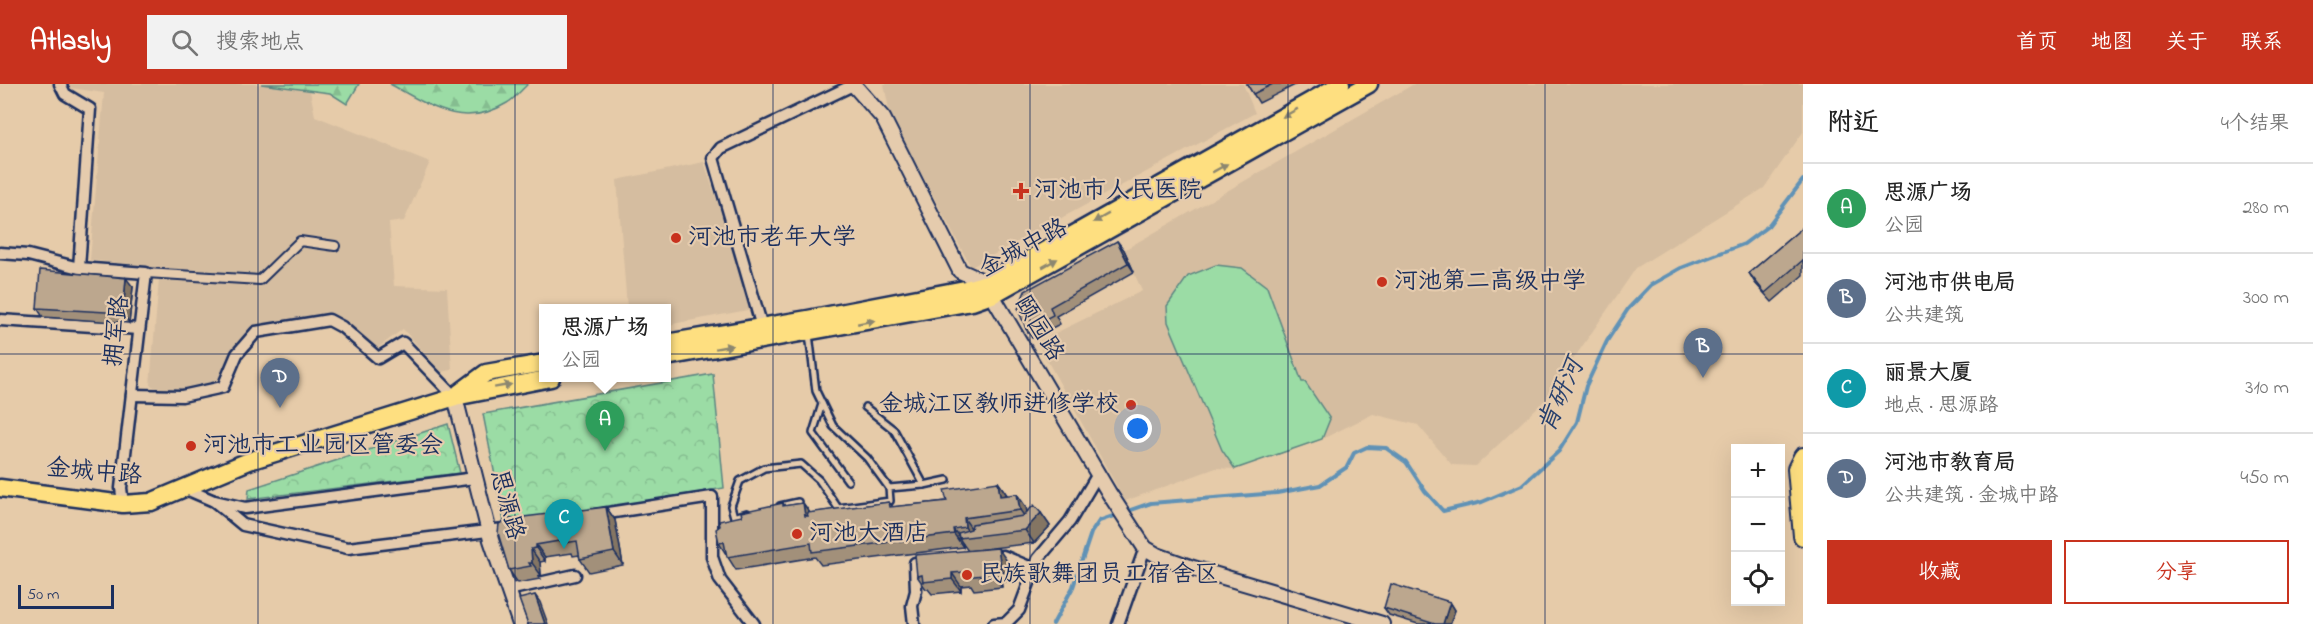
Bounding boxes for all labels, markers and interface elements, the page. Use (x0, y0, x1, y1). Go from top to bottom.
search box (147, 15, 567, 69)
text: Atlasly (30, 22, 111, 63)
icon: search (168, 26, 201, 59)
text: 搜索地点 (216, 27, 304, 59)
text: 首页 (2016, 28, 2058, 58)
text: 地图 (2091, 28, 2133, 58)
text: 关于 (2166, 28, 2208, 58)
text: 联系 (2241, 28, 2283, 58)
text: 附近 (1827, 105, 1879, 143)
one-way arrow (1282, 107, 1298, 118)
text: 4个结果 (2221, 110, 2289, 139)
one-way arrow (1212, 163, 1229, 173)
place label: 河池市人民医院 (1034, 174, 1202, 209)
text: 思源广场 (1884, 178, 1972, 210)
marker: 河池市人民医院 (1012, 182, 1030, 200)
text: A (1840, 194, 1853, 223)
text: 280 m (2242, 194, 2289, 223)
street label: 金城中路 (973, 211, 1075, 287)
text: 公园 (1884, 212, 1924, 241)
one-way arrow (1093, 213, 1110, 223)
place label: 河池市老年大学 (688, 221, 856, 256)
marker: 河池市老年大学 (669, 231, 683, 245)
one-way arrow (1042, 258, 1059, 268)
place label: 河池第二高级中学 (1394, 265, 1586, 300)
text: 河池市供电局 (1884, 268, 2016, 300)
marker: 河池第二高级中学 (1375, 275, 1389, 289)
text: B (1840, 284, 1853, 313)
text: 300 m (2243, 284, 2289, 313)
street label: 颐园路 (1004, 289, 1072, 369)
street label: 拥军路 (97, 293, 139, 369)
text: 公共建筑 (1884, 302, 1964, 331)
popup (539, 304, 671, 382)
text: 思源广场 (561, 313, 649, 345)
one-way arrow (857, 317, 876, 326)
pin: B (1684, 328, 1722, 378)
one-way arrow (715, 342, 734, 351)
text: 公园 (561, 347, 601, 376)
water label: 肯研河 (1529, 349, 1597, 439)
pin: D (260, 358, 300, 408)
text: 丽景大厦 (1884, 358, 1972, 390)
text: C (1841, 374, 1852, 403)
text: 310 m (2245, 374, 2289, 403)
one-way arrow (493, 381, 512, 390)
place label: 金城江区教师进修学校 (879, 388, 1119, 423)
text: 地点 · 思源路 (1884, 392, 1998, 421)
marker: 金城江区教师进修学校 (1124, 398, 1138, 412)
pin: A (586, 402, 624, 451)
your location (1123, 414, 1152, 443)
place label: 河池市工业园区管委会 (203, 429, 443, 464)
marker: 河池市工业园区管委会 (184, 439, 198, 453)
map controls (1731, 444, 1785, 606)
button: + (1731, 444, 1785, 498)
text: 河池市教育局 (1884, 448, 2016, 480)
street label: 金城中路 (45, 451, 143, 495)
text: D (1839, 464, 1854, 493)
text: 450 m (2240, 464, 2289, 493)
street label: 思源路 (480, 466, 532, 544)
text: 公共建筑 · 金城中路 (1884, 482, 2058, 511)
button: − (1731, 498, 1785, 552)
pin: C (544, 500, 584, 549)
place label: 河池大酒店 (809, 517, 929, 552)
marker: 河池大酒店 (790, 527, 804, 541)
button: 收藏 (1827, 540, 2052, 604)
button: 分享 (2064, 540, 2289, 604)
button: locate (1731, 552, 1785, 606)
place label: 民族歌舞团员工宿舍区 (979, 558, 1219, 593)
marker: 民族歌舞团员工宿舍区 (960, 568, 974, 582)
scale bar (18, 582, 114, 610)
text: 50 m (27, 583, 59, 607)

